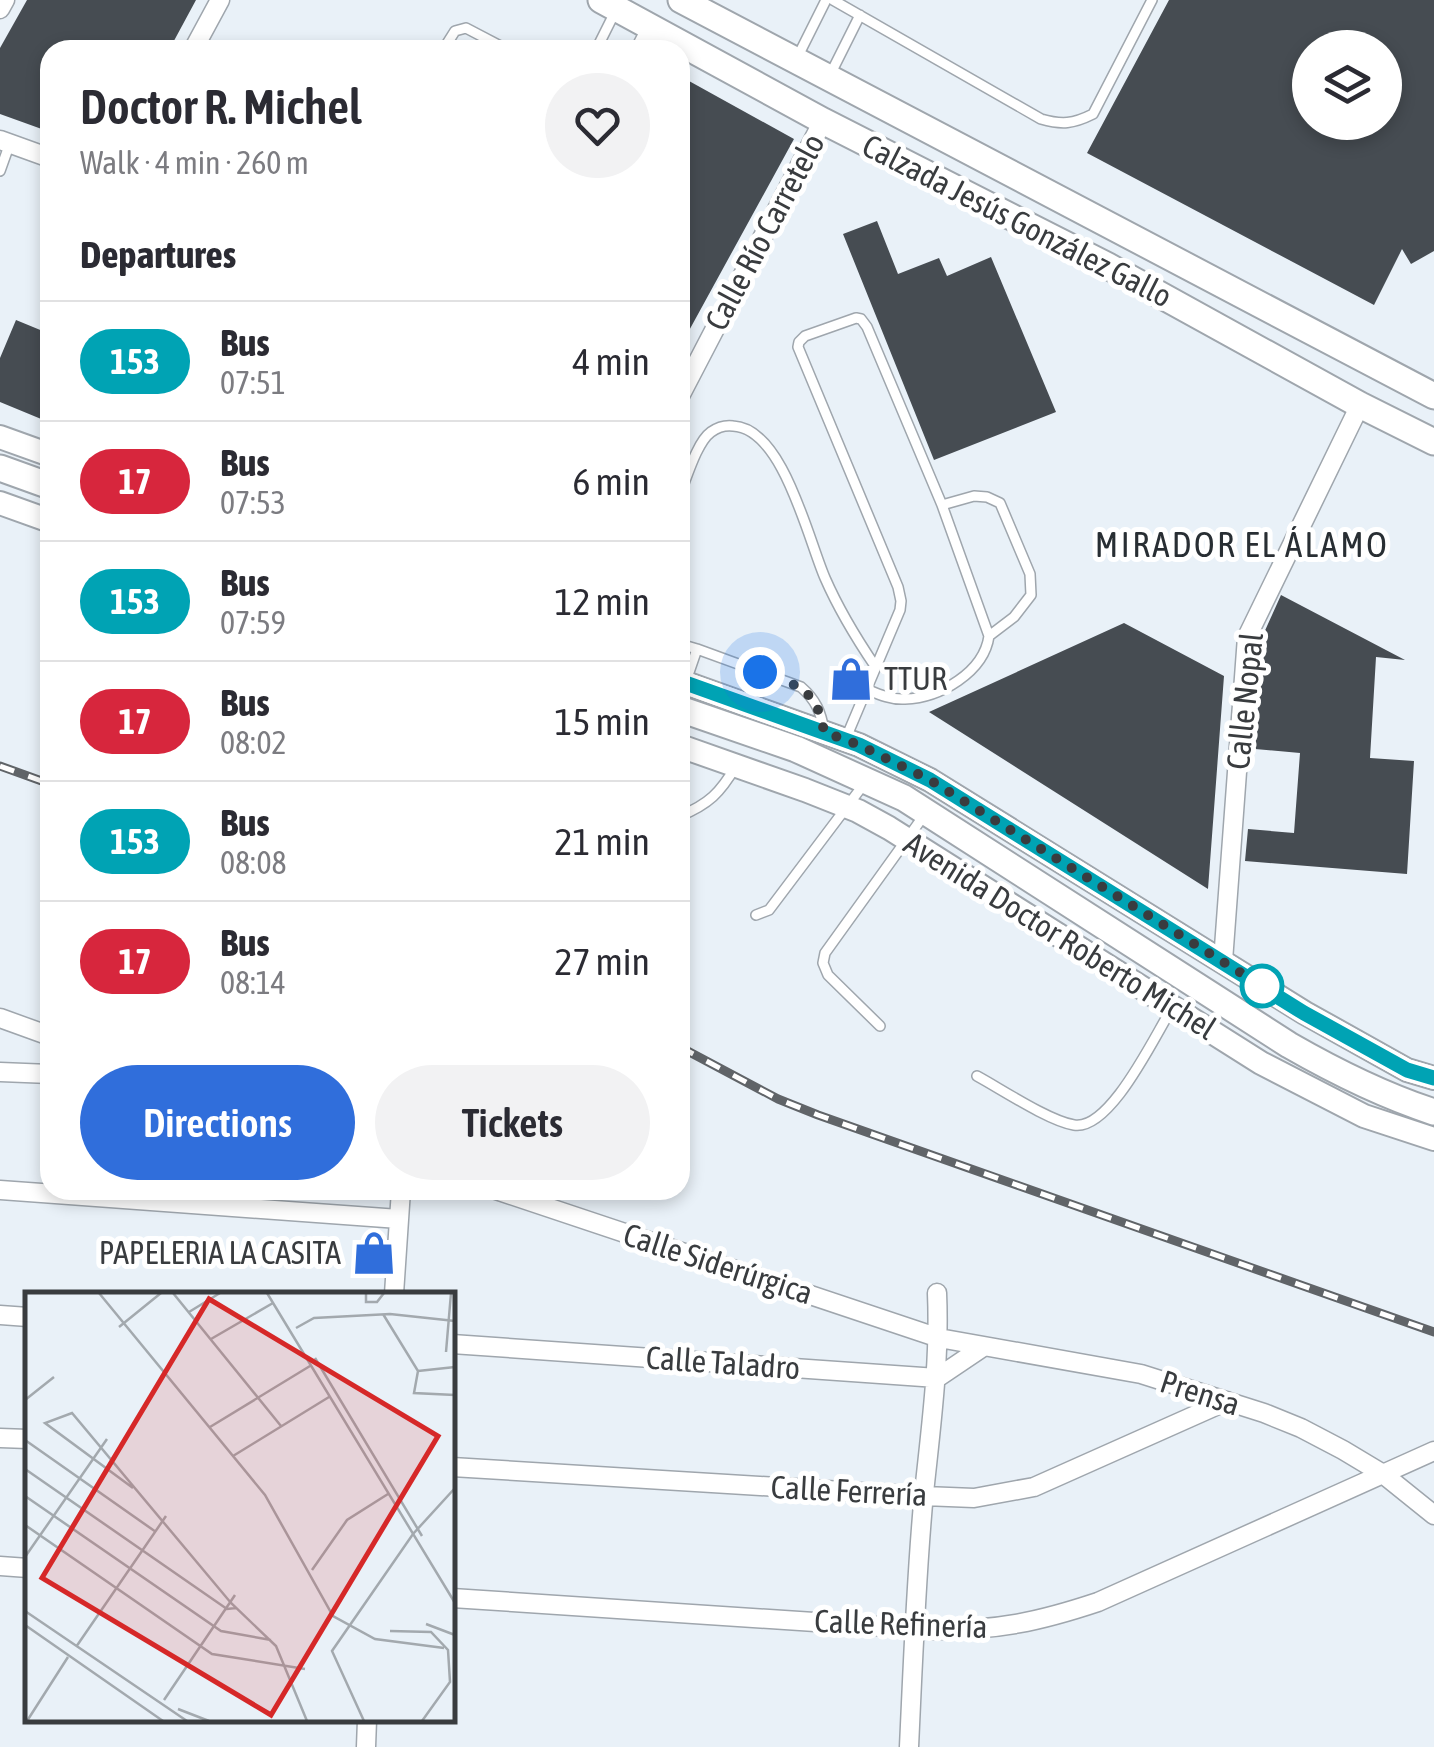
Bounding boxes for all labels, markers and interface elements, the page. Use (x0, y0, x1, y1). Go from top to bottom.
map controls (1292, 30, 1402, 140)
button: layers (1292, 30, 1402, 140)
button: heart (545, 73, 650, 178)
text: Doctor R. Michel (80, 79, 362, 134)
street label: Calzada Jesús González Gallo (857, 126, 1178, 315)
street label: Calle Río Carretelo (697, 127, 832, 336)
text: Walk · 4 min · 260 m (80, 144, 309, 181)
text: Departures (80, 233, 236, 276)
text: Bus (220, 321, 270, 364)
text: 4 min (572, 340, 650, 383)
text: 153 (110, 341, 160, 381)
text: 07:51 (220, 364, 286, 401)
text: Bus (220, 441, 270, 484)
text: 6 min (572, 460, 650, 503)
text: 17 (119, 461, 151, 501)
text: 07:53 (220, 484, 286, 521)
district label: MIRADOR EL ÁLAMO (1095, 524, 1389, 564)
text: Bus (220, 561, 270, 604)
text: 12 min (555, 580, 650, 623)
text: 153 (110, 581, 160, 621)
text: 07:59 (220, 604, 286, 641)
street label: Calle Nopal (1219, 630, 1270, 771)
your location (735, 647, 785, 697)
shop icon: TTUR (827, 655, 875, 703)
place label: TTUR (884, 660, 947, 697)
text: Bus (220, 681, 270, 724)
text: 15 min (555, 700, 650, 743)
text: 17 (119, 701, 151, 741)
text: 08:02 (220, 724, 287, 761)
text: Bus (220, 801, 270, 844)
text: 21 min (555, 820, 650, 863)
text: 153 (110, 821, 160, 861)
street label: Avenida Doctor Roberto Michel (898, 824, 1223, 1047)
text: 08:08 (220, 844, 287, 881)
text: Bus (220, 921, 270, 964)
text: 27 min (555, 940, 650, 983)
text: 17 (119, 941, 151, 981)
text: 08:14 (220, 964, 286, 1001)
unlabelled marker (1241, 965, 1283, 1007)
button: Directions (80, 1065, 355, 1180)
button: Tickets (375, 1065, 650, 1180)
street label: Calle Siderúrgica (619, 1216, 817, 1311)
shop icon: PAPELERIA LA CASITA (350, 1229, 398, 1277)
place label: PAPELERIA LA CASITA (99, 1234, 341, 1271)
inset map (25, 1292, 455, 1722)
street label: Calle Taladro (645, 1339, 801, 1386)
street label: Prensa (1156, 1362, 1245, 1423)
street label: Calle Ferrería (770, 1468, 928, 1513)
street label: Calle Refinería (814, 1602, 988, 1645)

